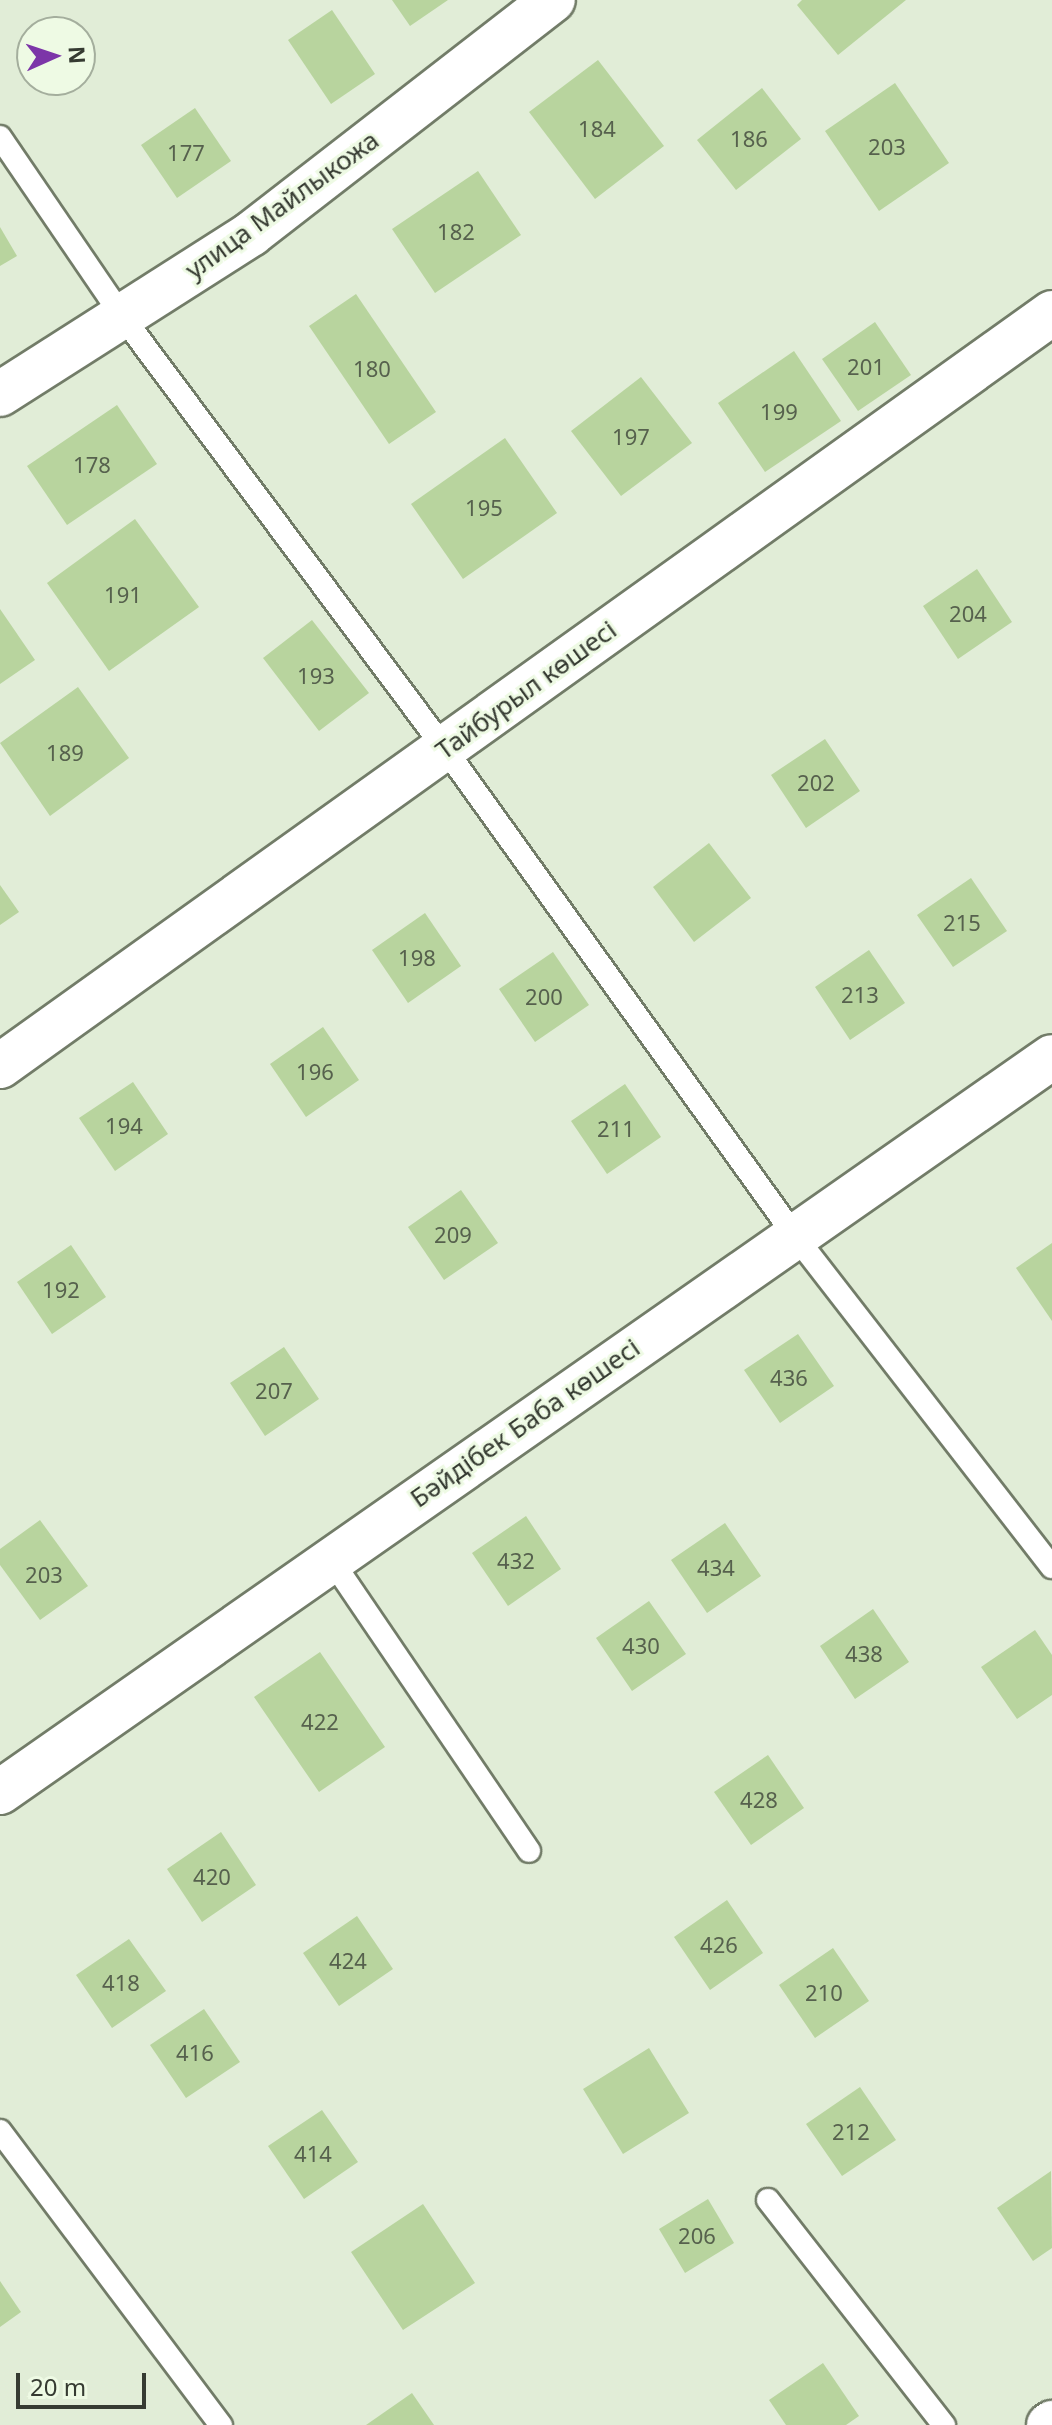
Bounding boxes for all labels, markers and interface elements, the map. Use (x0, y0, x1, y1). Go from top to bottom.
north arrow (16, 16, 96, 96)
text: N (63, 45, 93, 65)
house number: 184 (578, 116, 616, 142)
street label: улица Майлыкожа (179, 124, 385, 286)
house number: 186 (730, 126, 768, 152)
house number: 203 (868, 134, 906, 160)
house number: 177 (167, 140, 205, 166)
house number: 182 (437, 219, 475, 245)
house number: 201 (847, 354, 885, 380)
house number: 180 (353, 356, 391, 382)
house number: 199 (760, 399, 798, 425)
house number: 197 (612, 424, 650, 450)
house number: 178 (73, 452, 111, 478)
house number: 195 (465, 495, 503, 521)
house number: 191 (104, 582, 142, 608)
house number: 204 (949, 601, 987, 627)
street label: Тайбурыл көшесі (430, 614, 622, 766)
house number: 193 (297, 663, 335, 689)
house number: 189 (46, 740, 84, 766)
house number: 202 (797, 770, 835, 796)
house number: 215 (943, 910, 981, 936)
house number: 198 (398, 945, 436, 971)
house number: 213 (841, 982, 879, 1008)
house number: 200 (525, 984, 563, 1010)
house number: 196 (296, 1059, 334, 1085)
house number: 194 (105, 1113, 143, 1139)
house number: 211 (597, 1116, 635, 1142)
house number: 209 (434, 1222, 472, 1248)
house number: 192 (42, 1277, 80, 1303)
street label: Бәйдібек Баба көшесі (404, 1332, 646, 1514)
house number: 436 (770, 1365, 808, 1391)
house number: 207 (255, 1378, 293, 1404)
house number: 432 (497, 1548, 535, 1574)
house number: 434 (697, 1555, 735, 1581)
house number: 203 (25, 1562, 63, 1588)
house number: 430 (622, 1633, 660, 1659)
house number: 438 (845, 1641, 883, 1667)
house number: 422 (301, 1709, 339, 1735)
house number: 428 (740, 1787, 778, 1813)
house number: 420 (193, 1864, 231, 1890)
house number: 426 (700, 1932, 738, 1958)
house number: 424 (329, 1948, 367, 1974)
house number: 418 (102, 1970, 140, 1996)
house number: 210 (805, 1980, 843, 2006)
house number: 416 (176, 2040, 214, 2066)
house number: 212 (832, 2119, 870, 2145)
house number: 414 (294, 2141, 332, 2167)
house number: 206 (678, 2223, 716, 2249)
scale bar (20, 2357, 150, 2407)
text: 20 m (30, 2370, 86, 2403)

